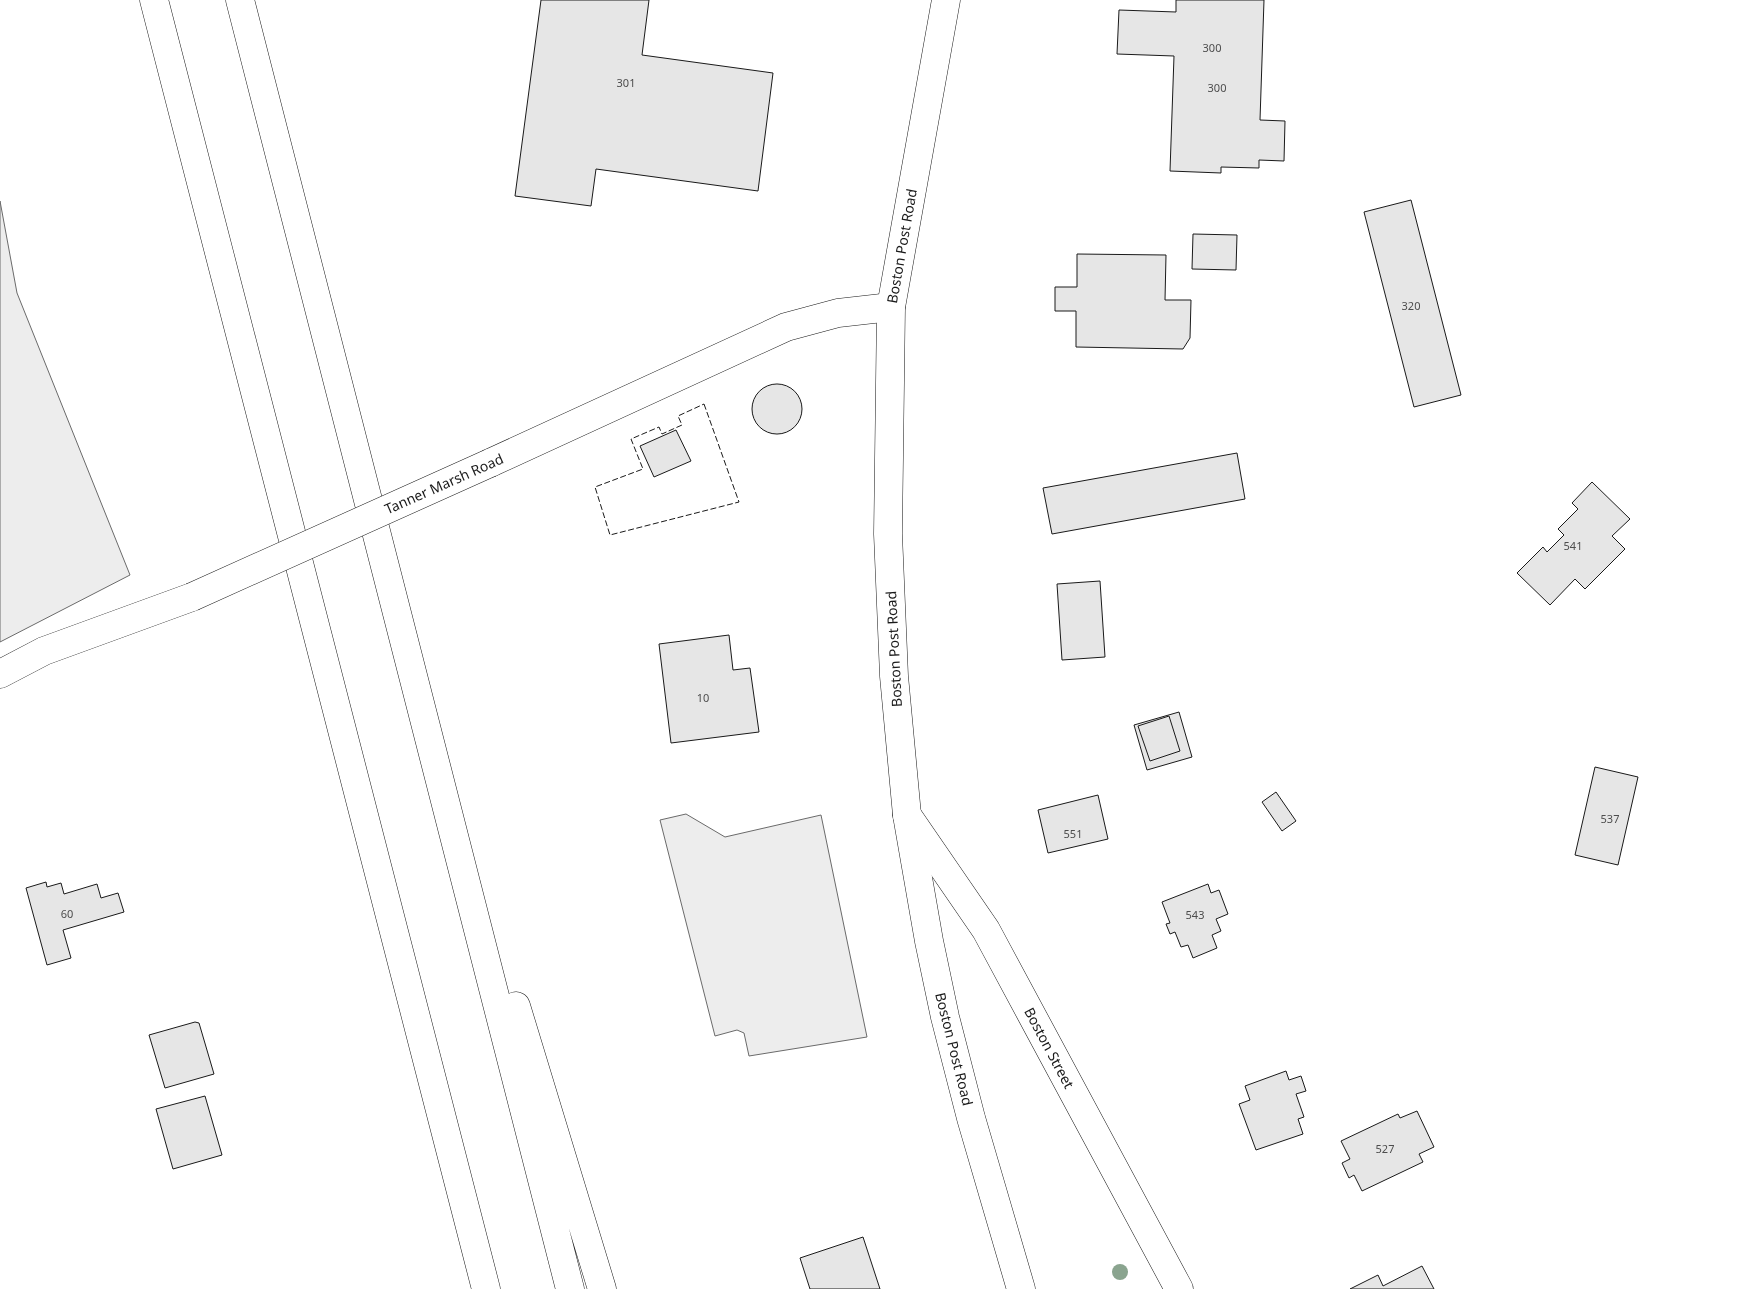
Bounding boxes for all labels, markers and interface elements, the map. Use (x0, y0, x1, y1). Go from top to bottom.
house number: 300 (1203, 40, 1221, 55)
house number: 301 (617, 75, 635, 90)
house number: 300 (1208, 80, 1226, 95)
street label: Boston Post Road (882, 187, 921, 305)
house number: 320 (1402, 298, 1420, 313)
street label: Tanner Marsh Road (381, 449, 506, 518)
house number: 541 (1564, 538, 1582, 553)
street label: Boston Post Road (881, 591, 906, 707)
house number: 10 (697, 690, 709, 705)
house number: 537 (1601, 811, 1619, 826)
house number: 551 (1064, 826, 1082, 841)
house number: 60 (61, 906, 73, 921)
house number: 543 (1186, 907, 1204, 922)
street label: Boston Post Road (931, 990, 978, 1107)
street label: Boston Street (1020, 1004, 1079, 1092)
house number: 527 (1376, 1141, 1394, 1156)

